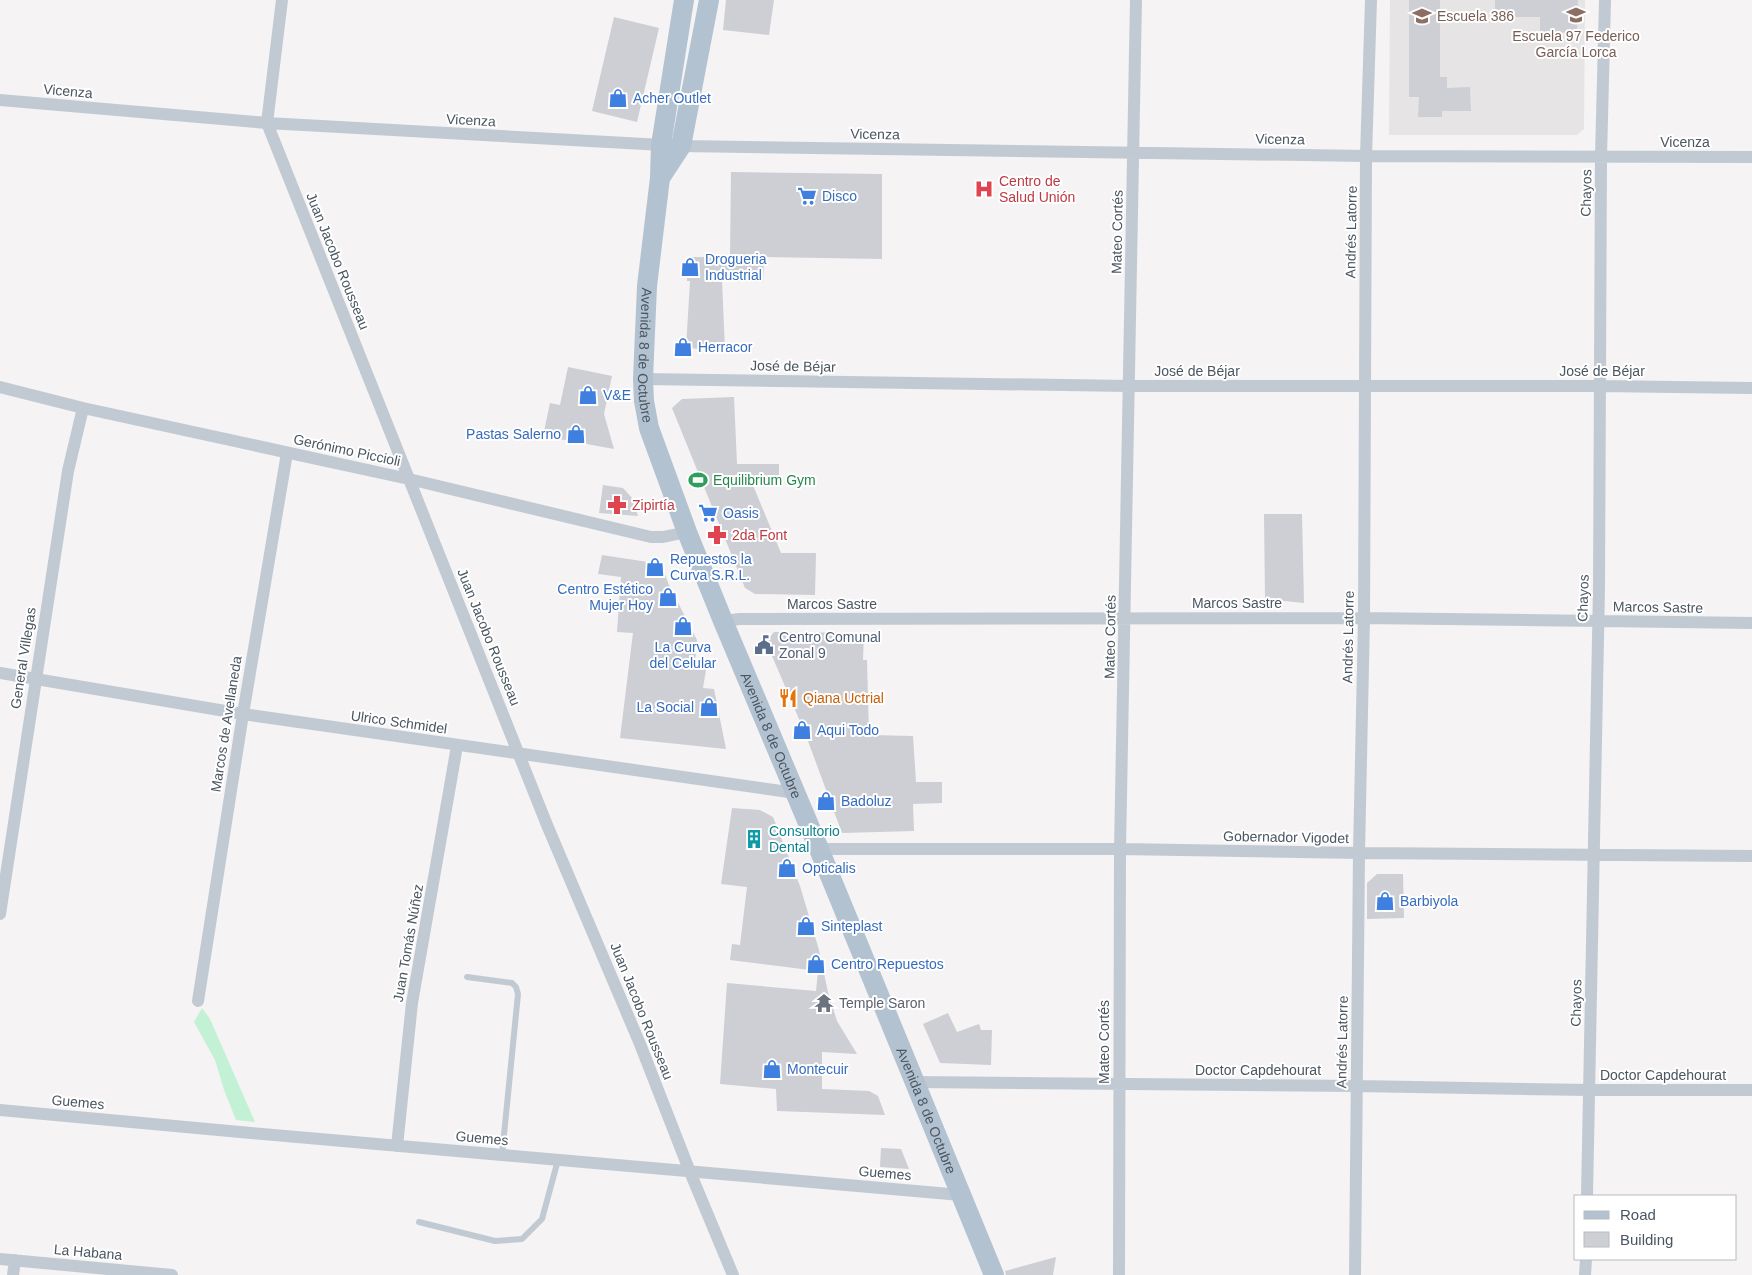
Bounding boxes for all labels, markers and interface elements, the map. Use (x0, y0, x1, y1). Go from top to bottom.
school or university icon: Escuela 97 Federico García Lorca (1565, 4, 1587, 26)
school or university icon: Escuela 386 (1411, 5, 1433, 27)
place label: Escuela 386 (1437, 8, 1514, 24)
place label: Escuela 97 Federico García Lorca (1512, 28, 1640, 60)
street label: Vicenza (43, 81, 94, 101)
shop icon: Acher Outlet (607, 87, 629, 109)
place label: Acher Outlet (633, 90, 711, 106)
street label: Vicenza (446, 111, 496, 129)
street label: Vicenza (850, 126, 900, 142)
street label: Vicenza (1255, 131, 1305, 147)
street label: Vicenza (1660, 134, 1710, 150)
street label: Chayos (1578, 169, 1594, 217)
place label: Centro de Salud Unión (999, 173, 1075, 205)
hospital icon: Centro de Salud Unión (973, 178, 995, 200)
supermarket icon: Disco (796, 185, 818, 207)
street label: Andrés Latorre (1342, 185, 1360, 278)
place label: Disco (822, 188, 857, 204)
street label: Juan Jacobo Rousseau (303, 190, 373, 332)
street label: Mateo Cortés (1108, 190, 1126, 274)
place label: Drogueria Industrial (705, 251, 767, 283)
shop icon: Drogueria Industrial (679, 256, 701, 278)
street label: Avenida 8 de Octubre (635, 287, 656, 424)
shop icon: Herracor (672, 336, 694, 358)
place label: Herracor (698, 339, 753, 355)
street label: José de Béjar (750, 357, 836, 375)
street label: José de Béjar (1154, 363, 1240, 379)
street label: José de Béjar (1559, 363, 1645, 379)
shop icon: V&E (577, 384, 599, 406)
place label: V&E (603, 387, 631, 403)
shop icon: Pastas Salerno (565, 423, 587, 445)
place label: Pastas Salerno (466, 426, 561, 442)
street label: Gerónimo Piccioli (292, 431, 402, 469)
sports icon: Equilibrium Gym (687, 469, 709, 491)
place label: Equilibrium Gym (713, 472, 816, 488)
pharmacy icon: Zipirtía (606, 494, 628, 516)
place label: Zipirtía (632, 497, 675, 513)
supermarket icon: Oasis (697, 502, 719, 524)
place label: Oasis (723, 505, 759, 521)
pharmacy icon: 2da Font (706, 524, 728, 546)
place label: 2da Font (732, 527, 787, 543)
place label: Repuestos la Curva S.R.L. (670, 551, 752, 583)
shop icon: Repuestos la Curva S.R.L. (644, 556, 666, 578)
street label: Juan Jacobo Rousseau (454, 566, 524, 708)
street label: Chayos (1574, 574, 1592, 622)
place label: Centro Estético Mujer Hoy (557, 581, 653, 613)
shop icon: Centro Estético Mujer Hoy (657, 586, 679, 608)
street label: Andrés Latorre (1339, 590, 1357, 683)
street label: Mateo Cortés (1101, 595, 1119, 679)
street label: Marcos Sastre (1192, 595, 1282, 611)
street label: Marcos Sastre (787, 596, 877, 612)
street label: Marcos Sastre (1613, 598, 1703, 616)
street label: General Villegas (7, 606, 39, 710)
shop icon: La Curva del Celular (672, 615, 694, 637)
place label: Centro Comunal Zonal 9 (779, 629, 881, 661)
public building icon: Centro Comunal Zonal 9 (753, 634, 775, 656)
place label: La Curva del Celular (650, 639, 717, 671)
street label: Marcos de Avellaneda (207, 655, 245, 793)
street label: Avenida 8 de Octubre (738, 670, 805, 801)
restaurant icon: Qiana Uctrial (777, 687, 799, 709)
place label: Qiana Uctrial (803, 690, 884, 706)
shop icon: La Social (698, 696, 720, 718)
place label: La Social (636, 699, 694, 715)
street label: Ulrico Schmidel (350, 707, 448, 737)
shop icon: Aqui Todo (791, 719, 813, 741)
place label: Aqui Todo (817, 722, 879, 738)
shop icon: Badoluz (815, 790, 837, 812)
place label: Badoluz (841, 793, 892, 809)
place label: Consultorio Dental (769, 823, 840, 855)
building icon: Consultorio Dental (743, 828, 765, 850)
street label: Gobernador Vigodet (1223, 828, 1349, 846)
shop icon: Opticalis (776, 857, 798, 879)
place label: Opticalis (802, 860, 856, 876)
street label: Juan Tomás Núñez (390, 883, 426, 1003)
shop icon: Barbiyola (1374, 890, 1396, 912)
place label: Barbiyola (1400, 893, 1459, 909)
shop icon: Sinteplast (795, 915, 817, 937)
place label: Sinteplast (821, 918, 883, 934)
street label: Juan Jacobo Rousseau (607, 940, 677, 1082)
shop icon: Centro Repuestos (805, 953, 827, 975)
place label: Centro Repuestos (831, 956, 944, 972)
street label: Chayos (1568, 979, 1584, 1027)
temple icon: Temple Saron (813, 992, 835, 1014)
place label: Temple Saron (839, 995, 925, 1011)
street label: Andrés Latorre (1333, 995, 1351, 1088)
street label: Mateo Cortés (1096, 1000, 1112, 1084)
street label: Avenida 8 de Octubre (893, 1045, 960, 1176)
shop icon: Montecuir (761, 1058, 783, 1080)
place label: Montecuir (787, 1061, 849, 1077)
street label: Doctor Capdehourat (1195, 1062, 1321, 1078)
street label: Doctor Capdehourat (1600, 1067, 1726, 1083)
street label: Guemes (51, 1092, 105, 1112)
street label: Guemes (455, 1128, 509, 1148)
street label: Guemes (858, 1163, 912, 1183)
legend (1574, 1195, 1737, 1260)
text: Road (1620, 1206, 1656, 1223)
text: Building (1620, 1231, 1673, 1248)
street label: La Habana (53, 1241, 123, 1263)

